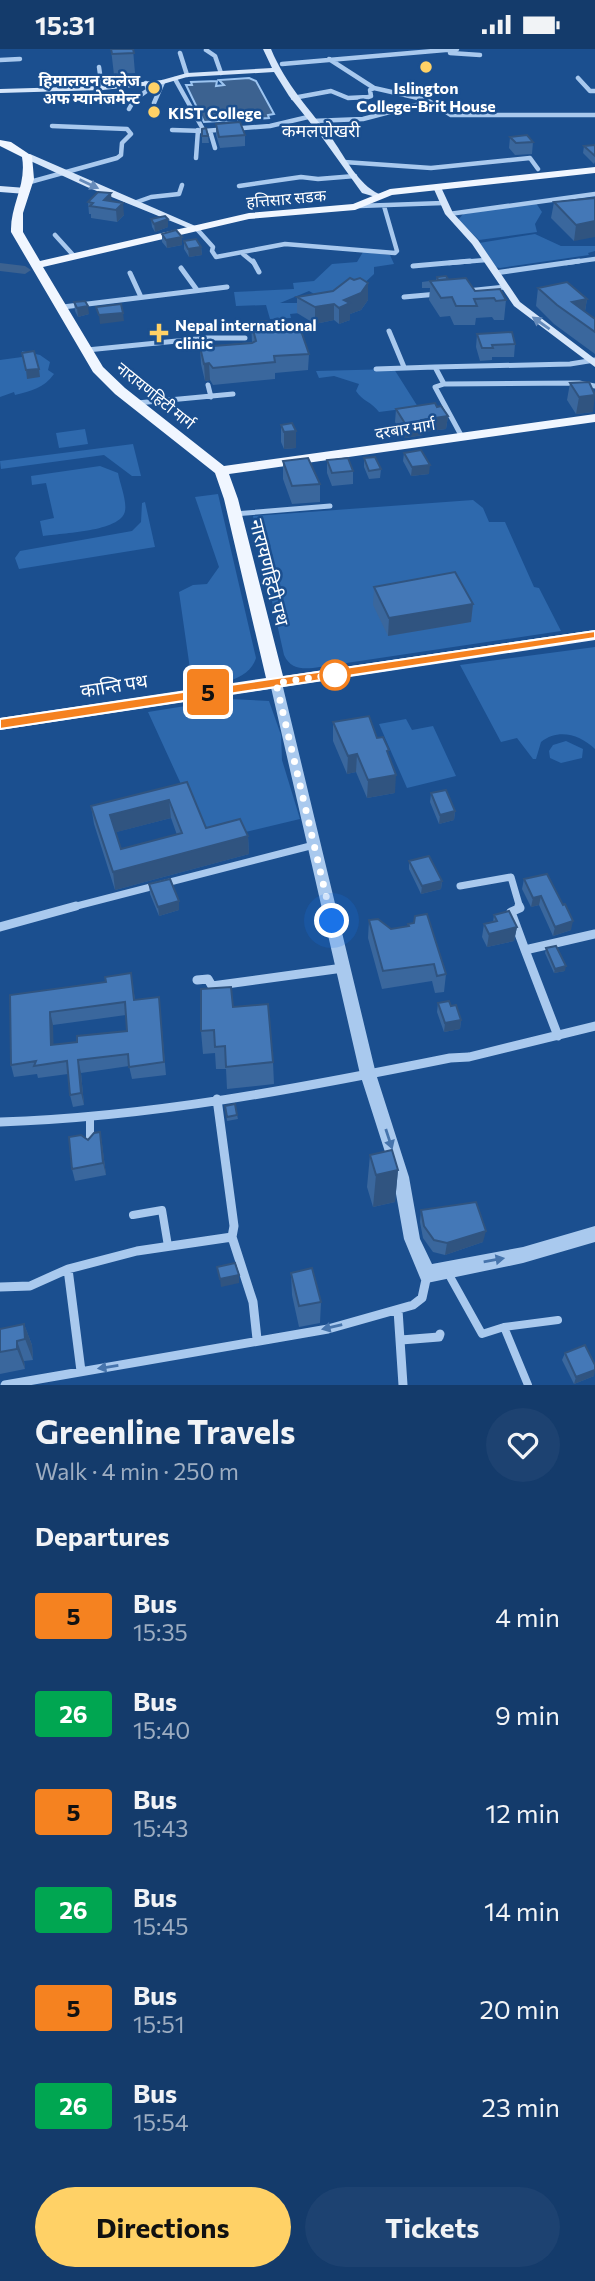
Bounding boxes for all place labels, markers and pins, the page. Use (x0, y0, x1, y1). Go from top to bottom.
marker: Islington College-Brit House (418, 59, 434, 75)
place label: हिमालयन कलेज अफ म्यानेजमेन्ट (39, 70, 140, 107)
place label: Islington College-Brit House (356, 78, 496, 115)
marker: हिमालयन कलेज अफ म्यानेजमेन्ट (146, 80, 162, 96)
place label: KIST College (168, 103, 262, 122)
marker: KIST College (146, 104, 162, 120)
place label: Nepal international clinic (175, 315, 317, 352)
marker: Nepal international clinic (149, 323, 169, 343)
unlabelled marker (320, 660, 350, 690)

